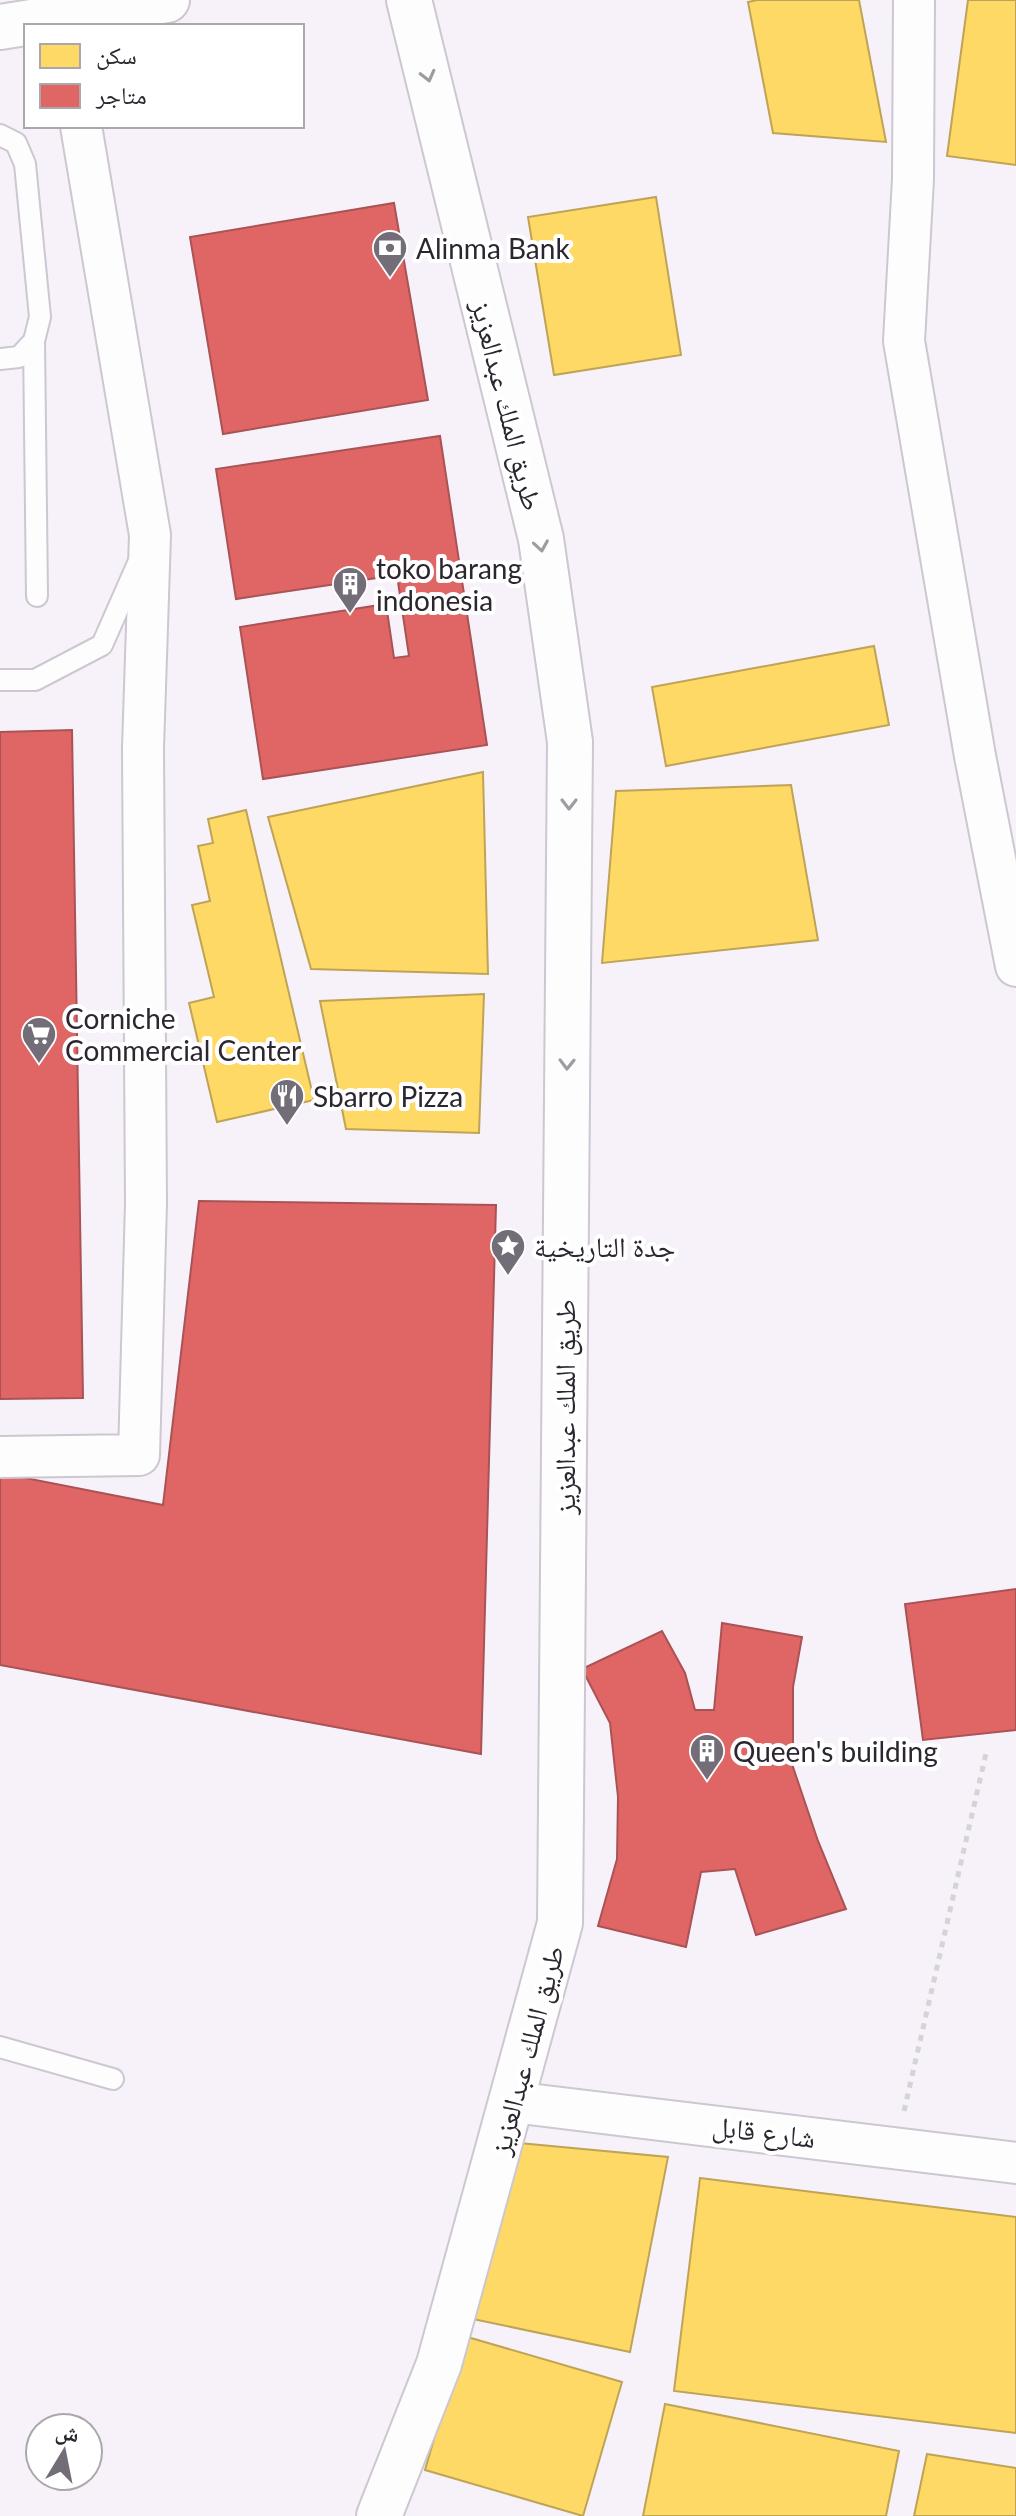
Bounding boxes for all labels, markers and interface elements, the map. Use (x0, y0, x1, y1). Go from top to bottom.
legend (24, 24, 304, 128)
text: سكن (96, 40, 137, 70)
one-way arrow (418, 68, 435, 82)
text: متاجر (95, 80, 147, 109)
bank icon: Alinma Bank (371, 229, 409, 279)
place label: Alinma Bank (416, 231, 570, 265)
street label: طريق الملك عبدالعزيز (463, 295, 551, 514)
one-way arrow (532, 539, 549, 553)
place label: toko barang indonesia (376, 551, 522, 617)
building icon: toko barang indonesia (331, 565, 369, 615)
one-way arrow (560, 798, 578, 811)
place label: Corniche Commercial Center (65, 1001, 301, 1067)
supermarket icon: Corniche Commercial Center (20, 1015, 58, 1065)
one-way arrow (558, 1058, 576, 1071)
restaurant icon: Sbarro Pizza (268, 1077, 306, 1127)
place label: Sbarro Pizza (313, 1079, 463, 1113)
place icon: جدة التاريخية (489, 1227, 527, 1277)
place label: جدة التاريخية (534, 1229, 675, 1263)
street label: طريق الملك عبدالعزيز (547, 1299, 583, 1516)
building icon: Queen's building (688, 1732, 726, 1782)
place label: Queen's building (733, 1734, 938, 1768)
street label: طريق الملك عبدالعزيز (481, 1942, 572, 2160)
street label: شارع قابل (710, 2108, 817, 2156)
north arrow (24, 2412, 104, 2492)
text: ش (54, 2416, 81, 2448)

